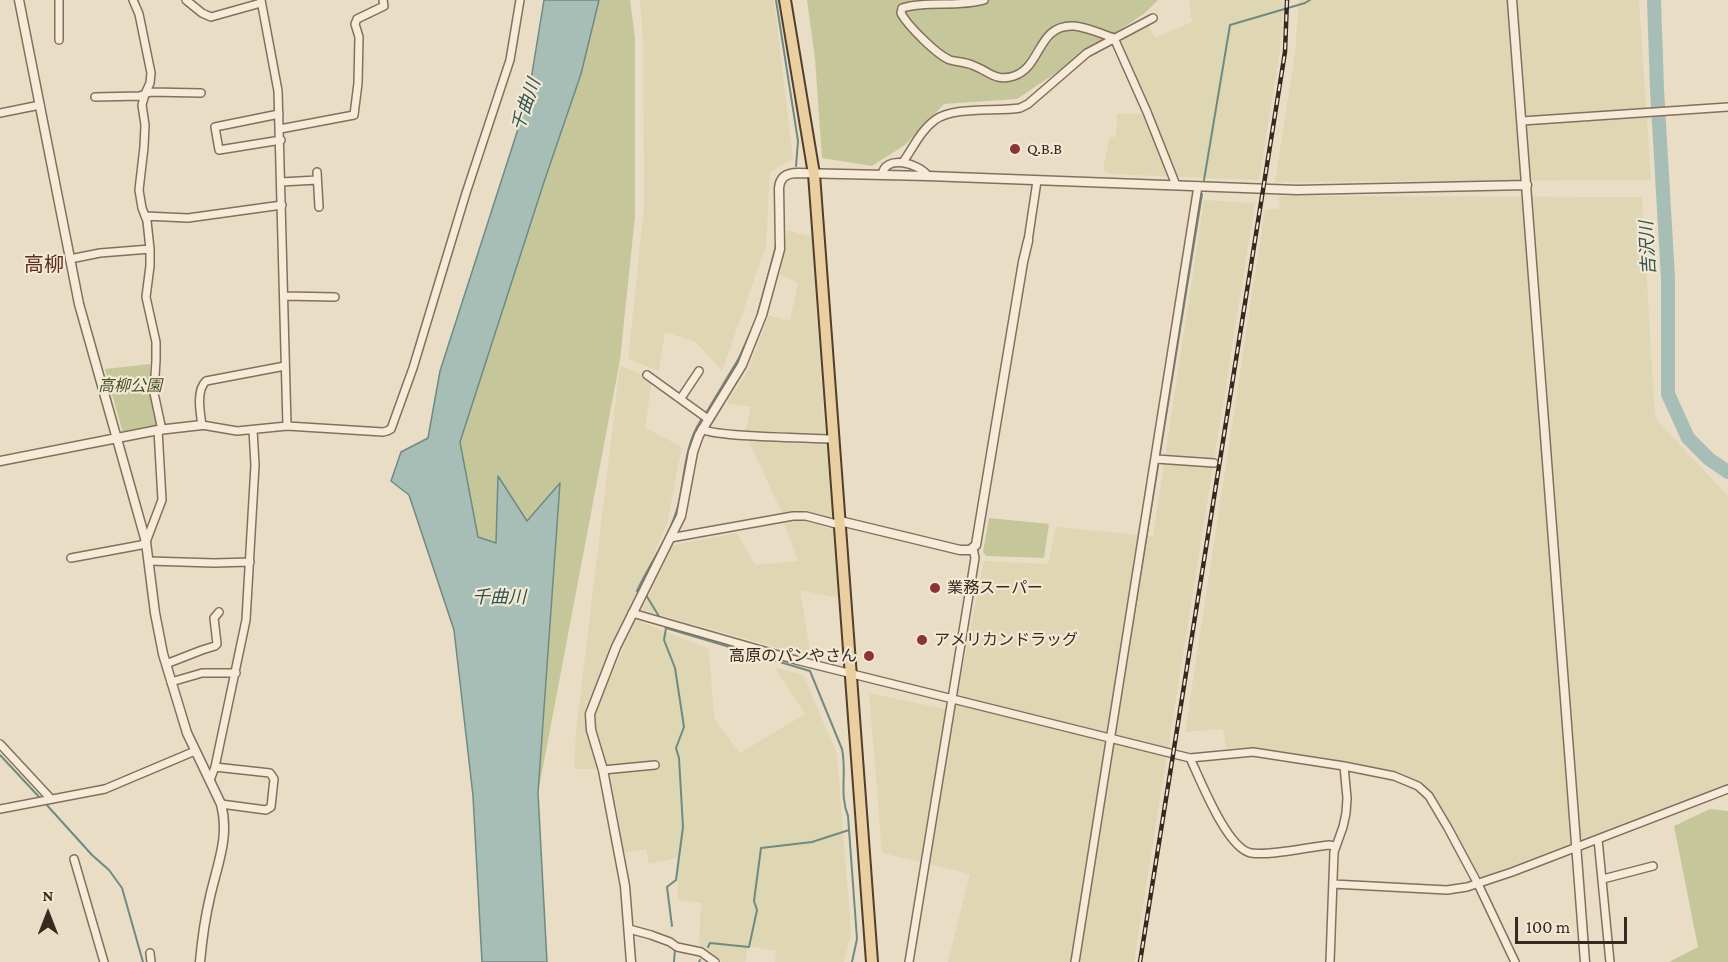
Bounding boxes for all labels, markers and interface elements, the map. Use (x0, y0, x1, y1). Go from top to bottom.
water label: 千曲川 (507, 76, 545, 134)
place label: Q.B.B (1027, 139, 1062, 159)
marker: Q.B.B (1008, 142, 1022, 156)
water label: 吉沢川 (1636, 220, 1660, 276)
district label: 高柳 (24, 253, 64, 277)
park label: 高柳公園 (98, 376, 162, 396)
place label: 業務スーパー (947, 578, 1043, 598)
marker: 業務スーパー (928, 581, 942, 595)
water label: 千曲川 (472, 586, 526, 608)
place label: アメリカンドラッグ (934, 630, 1078, 650)
marker: アメリカンドラッグ (915, 633, 929, 647)
place label: 高原のパンやさん (729, 646, 857, 666)
marker: 高原のパンやさん (862, 649, 876, 663)
north arrow (18, 884, 78, 944)
text: N (43, 887, 53, 904)
scale bar (1518, 905, 1630, 943)
text: 100 m (1526, 917, 1570, 937)

